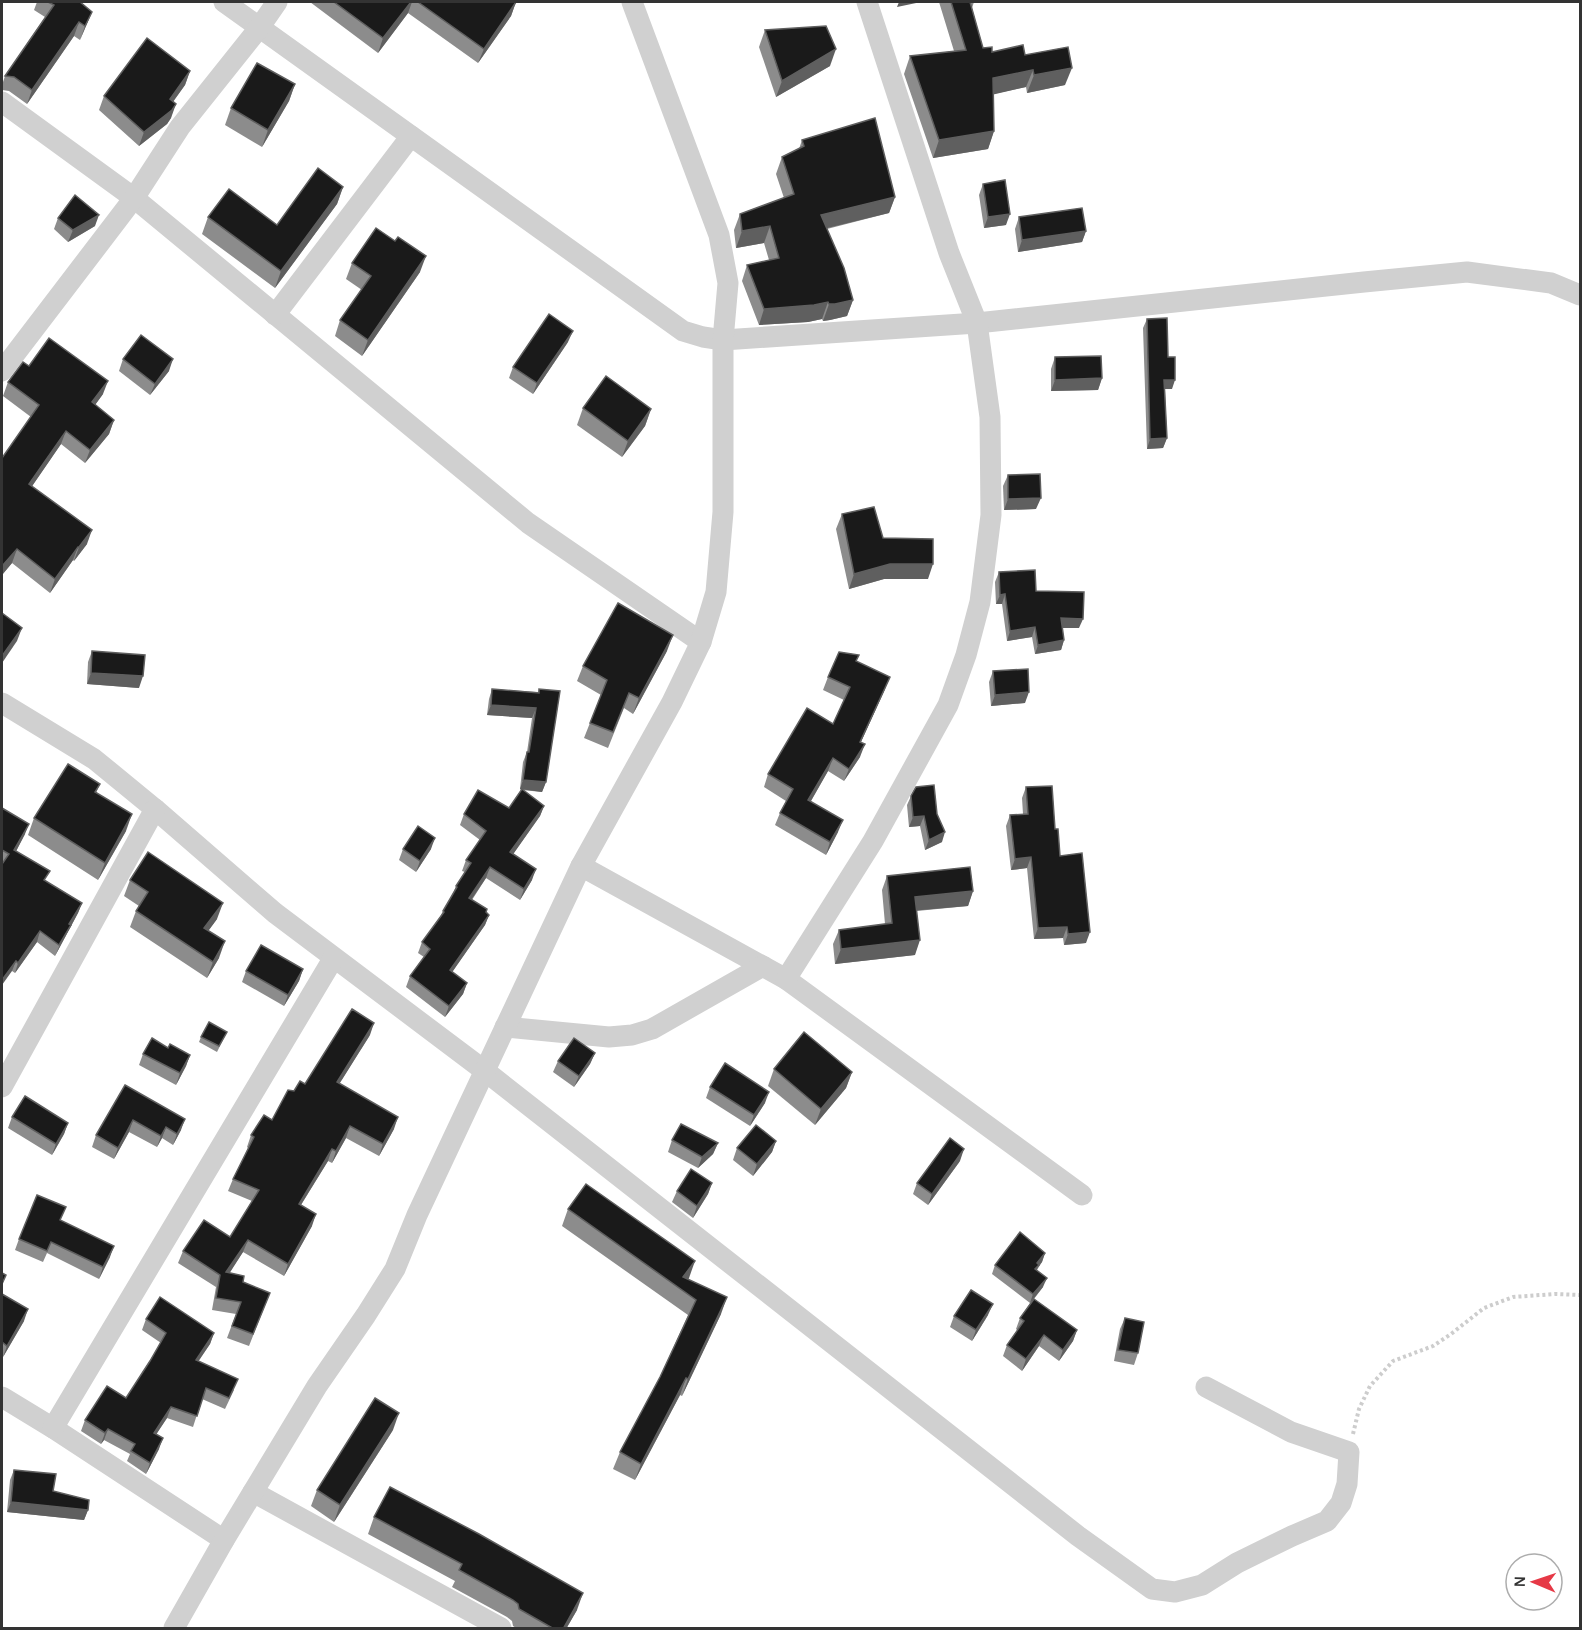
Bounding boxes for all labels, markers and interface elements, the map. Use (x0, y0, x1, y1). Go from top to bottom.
north arrow (1504, 1552, 1564, 1612)
text: N (1510, 1575, 1529, 1588)

